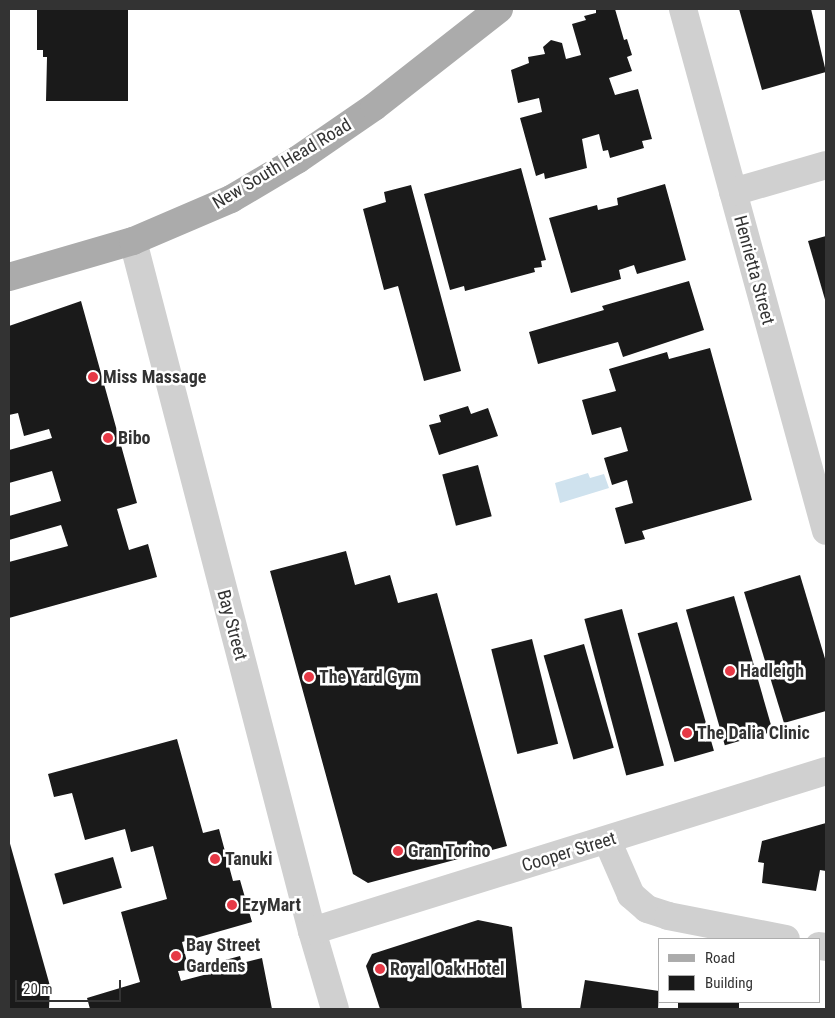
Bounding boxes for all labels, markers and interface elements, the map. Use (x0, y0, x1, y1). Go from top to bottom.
street label: New South Head Road (209, 114, 355, 214)
street label: Henrietta Street (729, 213, 779, 327)
place label: Miss Massage (103, 366, 206, 388)
marker: Miss Massage (87, 371, 99, 383)
place label: Bibo (118, 427, 151, 449)
marker: Bibo (102, 432, 114, 444)
street label: Bay Street (212, 587, 252, 663)
place label: Hadleigh (740, 660, 804, 682)
marker: Hadleigh (724, 665, 736, 677)
place label: The Yard Gym (319, 666, 419, 688)
marker: The Yard Gym (303, 671, 315, 683)
place label: The Dalia Clinic (697, 722, 810, 744)
marker: The Dalia Clinic (681, 727, 693, 739)
street label: Cooper Street (519, 827, 619, 877)
place label: Gran Torino (408, 840, 491, 862)
marker: Gran Torino (392, 845, 404, 857)
place label: Tanuki (225, 848, 273, 870)
marker: Tanuki (209, 853, 221, 865)
place label: EzyMart (242, 894, 301, 916)
marker: EzyMart (226, 899, 238, 911)
place label: Bay Street Gardens (186, 935, 260, 978)
legend (658, 938, 820, 1003)
text: Road (705, 949, 735, 967)
marker: Bay Street Gardens (170, 950, 182, 962)
place label: Royal Oak Hotel (390, 958, 505, 980)
marker: Royal Oak Hotel (374, 963, 386, 975)
scale bar (18, 970, 124, 1002)
text: Building (705, 974, 753, 992)
text: 20 m (23, 980, 53, 998)

